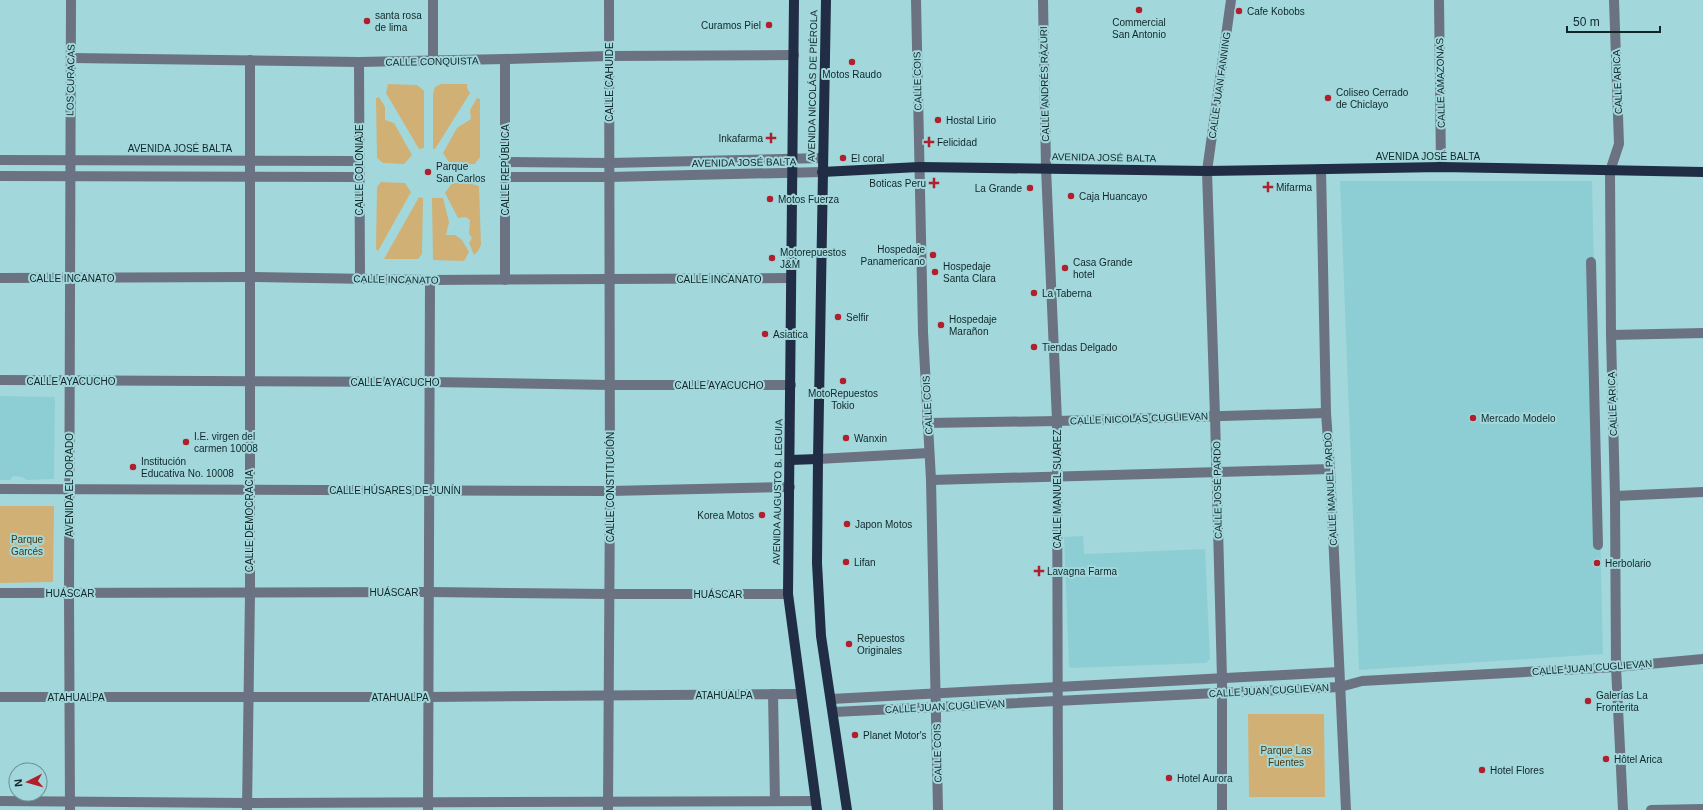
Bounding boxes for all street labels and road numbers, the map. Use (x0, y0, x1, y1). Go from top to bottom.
street label: AVENIDA NICOLÁS DE PIÉROLA (805, 10, 819, 162)
street label: CALLE ANDRÉS RÁZURI (1037, 26, 1051, 142)
street label: CALLE JUAN FANNING (1207, 31, 1232, 139)
street label: CALLE AMAZONAS (1434, 38, 1447, 128)
street label: CALLE CAHUIDE (604, 42, 615, 122)
street label: LOS CURACAS (64, 44, 77, 116)
street label: CALLE ARICA (1611, 49, 1624, 114)
street label: CALLE COIS (911, 51, 924, 111)
street label: CALLE CONQUISTA (385, 55, 479, 68)
street label: CALLE COLONIAJE (354, 124, 365, 216)
street label: CALLE REPÚBLICA (499, 124, 511, 216)
street label: AVENIDA JOSÉ BALTA (128, 142, 233, 154)
street label: AVENIDA JOSÉ BALTA (1052, 150, 1157, 164)
street label: AVENIDA JOSÉ BALTA (1376, 150, 1481, 162)
street label: AVENIDA JOSÉ BALTA (692, 155, 797, 169)
street label: CALLE INCANATO (29, 273, 115, 284)
street label: CALLE INCANATO (353, 273, 439, 286)
street label: CALLE INCANATO (676, 274, 762, 285)
street label: CALLE ARICA (1606, 371, 1619, 436)
street label: CALLE COIS (920, 375, 935, 435)
street label: CALLE AYACUCHO (26, 376, 116, 387)
street label: CALLE AYACUCHO (350, 377, 440, 388)
street label: CALLE AYACUCHO (674, 380, 764, 391)
street label: CALLE NICOLAS CUGLIEVAN (1070, 411, 1208, 426)
street label: AVENIDA AUGUSTO B. LEGUIA (771, 419, 784, 565)
street label: CALLE MANUEL SUÁREZ (1051, 429, 1063, 549)
street label: CALLE CONSTITUCIÓN (604, 432, 616, 542)
street label: CALLE MANUEL PARDO (1322, 432, 1339, 546)
street label: AVENIDA EL DORADO (64, 433, 75, 537)
street label: CALLE JOSÉ PARDO (1210, 441, 1224, 539)
street label: CALLE DEMOCRACIA (244, 470, 255, 572)
street label: CALLE HÚSARES DE JUNÍN (329, 484, 461, 496)
street label: HUÁSCAR (370, 586, 418, 598)
street label: HUÁSCAR (46, 587, 94, 599)
street label: HUÁSCAR (694, 588, 742, 600)
street label: CALLE JUAN CUGLIEVAN (1532, 658, 1652, 677)
street label: CALLE JUAN CUGLIEVAN (1209, 682, 1329, 699)
street label: ATAHUALPA (695, 690, 753, 701)
street label: ATAHUALPA (47, 692, 105, 703)
street label: ATAHUALPA (371, 692, 429, 703)
street label: CALLE JUAN CUGLIEVAN (885, 698, 1005, 715)
street label: CALLE COIS (931, 723, 944, 783)

